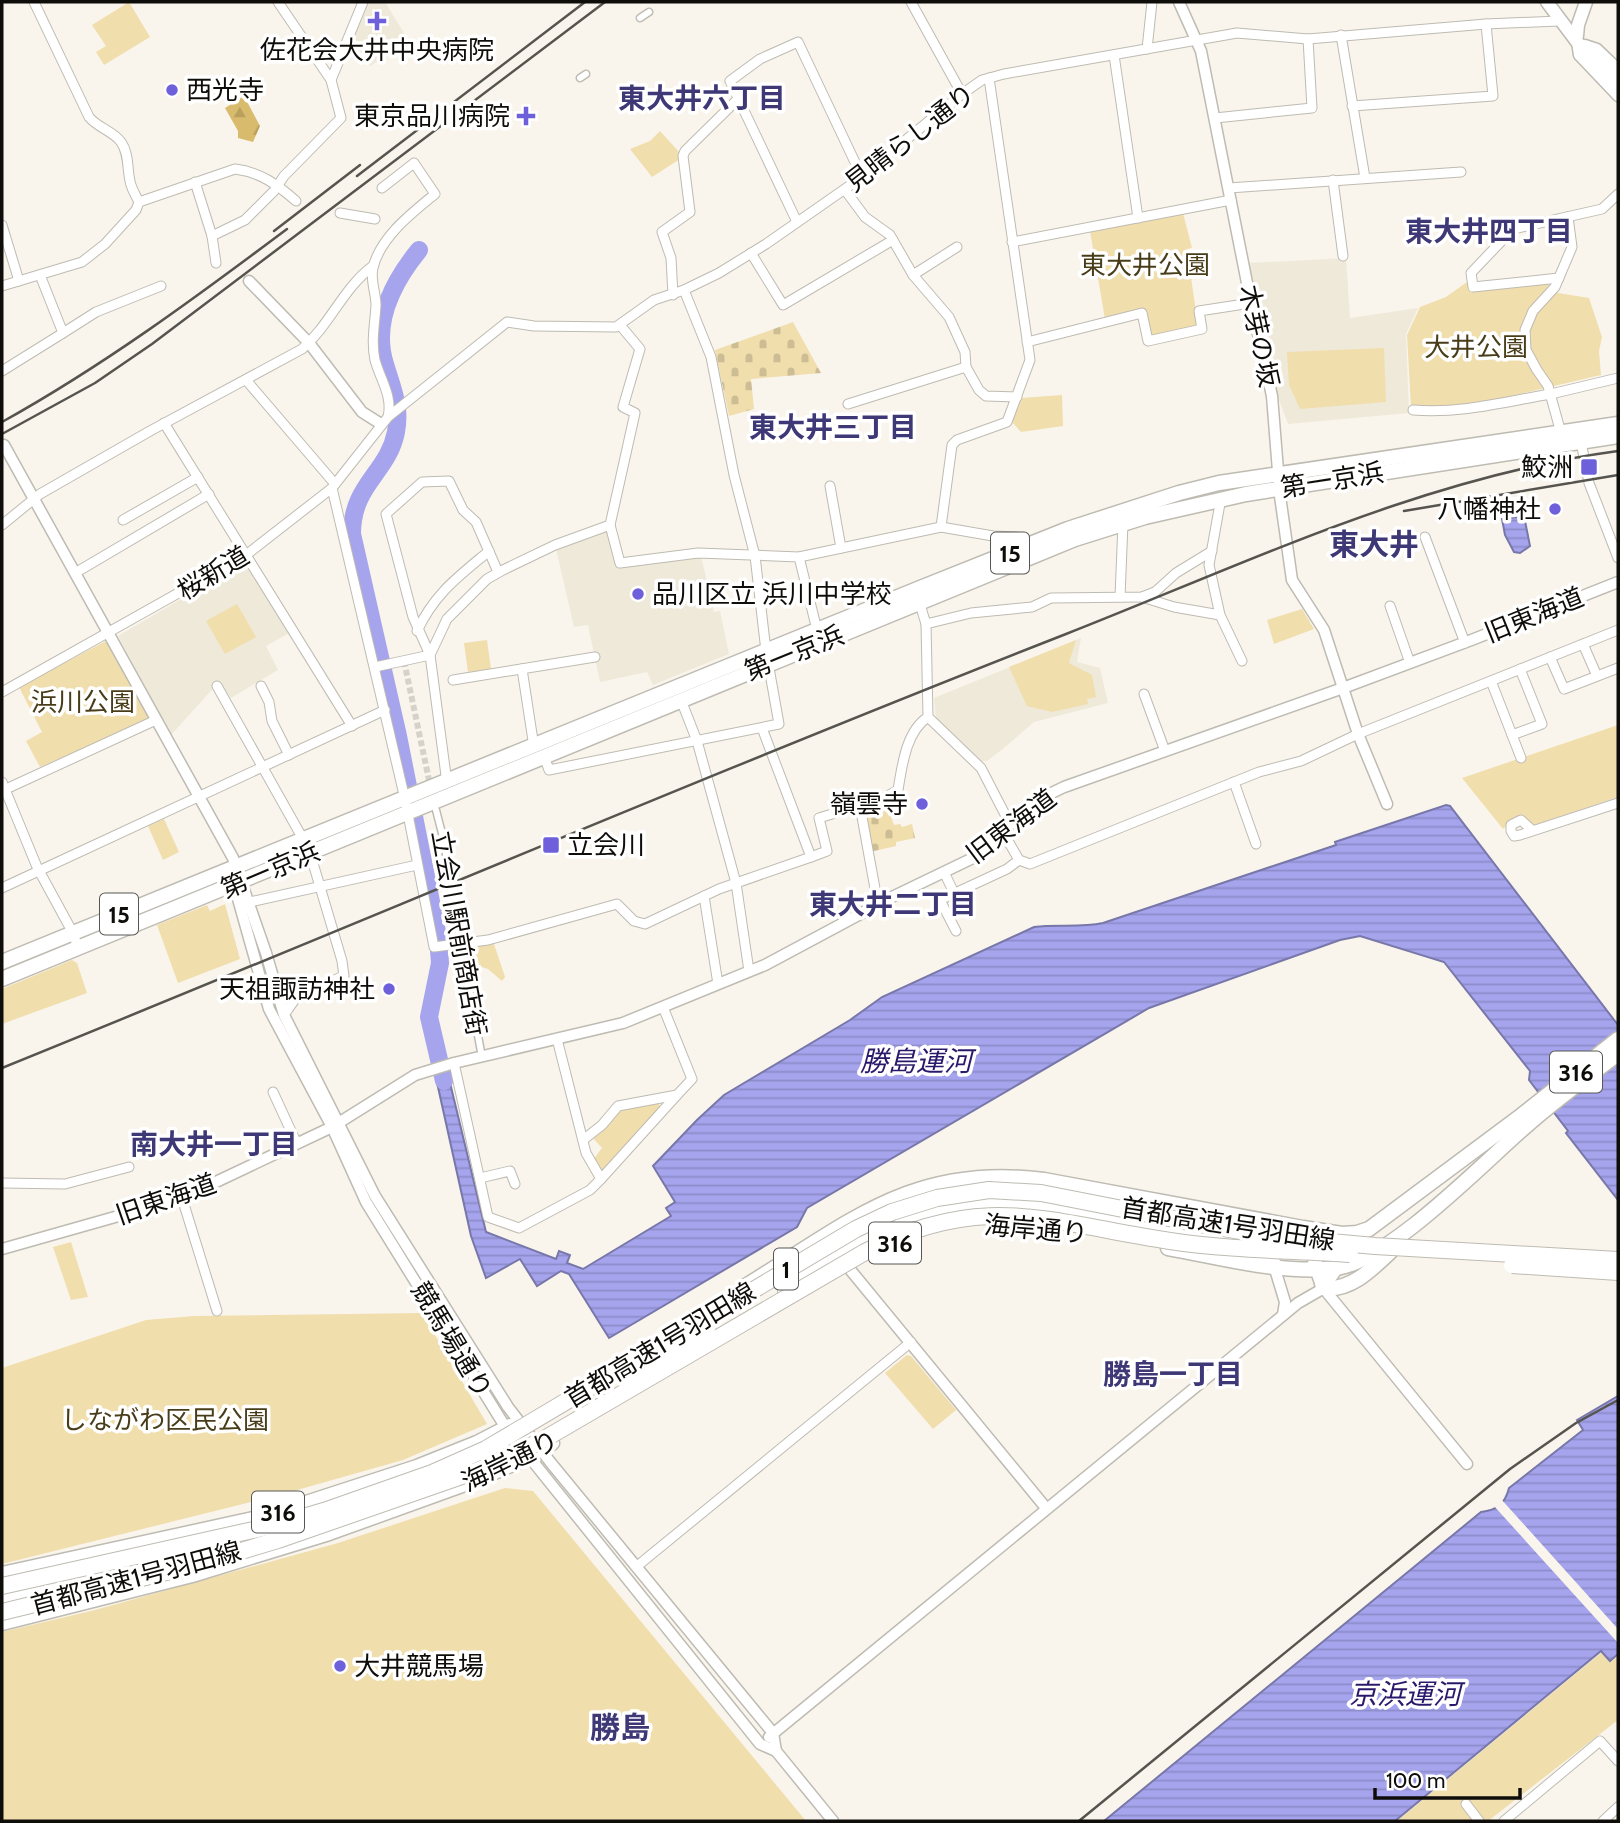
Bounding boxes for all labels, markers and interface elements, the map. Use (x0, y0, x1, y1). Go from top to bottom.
marker: 佐花会大井中央病院 (367, 11, 387, 31)
place label: 佐花会大井中央病院 (260, 34, 494, 66)
place label: 西光寺 (186, 74, 264, 106)
street label: 見晴らし通り (839, 77, 981, 199)
district label: 東大井六丁目 (618, 81, 786, 115)
marker: 西光寺 (164, 82, 180, 98)
place label: 東京品川病院 (354, 100, 510, 132)
marker: 東京品川病院 (516, 106, 536, 126)
district label: 東大井四丁目 (1405, 214, 1573, 248)
park label: 東大井公園 (1080, 249, 1210, 281)
street label: 木芽の坂 (1233, 282, 1285, 390)
park label: 大井公園 (1424, 331, 1528, 363)
district label: 東大井三丁目 (749, 410, 917, 444)
place label: 鮫洲 (1521, 451, 1573, 483)
street label: 第一京浜 (1278, 456, 1386, 504)
marker: 鮫洲 (1579, 457, 1599, 477)
place label: 八幡神社 (1437, 493, 1541, 525)
marker: 八幡神社 (1547, 501, 1563, 517)
district label: 東大井 (1329, 526, 1419, 563)
road number: 15 (991, 532, 1029, 574)
street label: 桜新道 (171, 539, 255, 607)
place label: 品川区立 浜川中学校 (652, 578, 892, 610)
street label: 旧東海道 (1480, 581, 1588, 649)
marker: 品川区立 浜川中学校 (630, 586, 646, 602)
street label: 第一京浜 (740, 619, 848, 687)
park label: 浜川公園 (31, 686, 135, 718)
street label: 旧東海道 (960, 782, 1062, 870)
place label: 嶺雲寺 (830, 788, 908, 820)
marker: 嶺雲寺 (914, 796, 930, 812)
street label: 立会川駅前商店街 (425, 828, 493, 1038)
place label: 立会川 (567, 829, 645, 861)
street label: 第一京浜 (216, 835, 324, 905)
marker: 立会川 (541, 835, 561, 855)
district label: 東大井二丁目 (809, 887, 977, 921)
road number: 15 (100, 894, 138, 934)
place label: 天祖諏訪神社 (219, 973, 375, 1005)
marker: 天祖諏訪神社 (381, 981, 397, 997)
water label: 勝島運河 (860, 1044, 977, 1078)
road number: 316 (1550, 1052, 1602, 1092)
district label: 南大井一丁目 (130, 1127, 298, 1161)
street label: 旧東海道 (112, 1167, 220, 1231)
street label: 首都高速1号羽田線 (1119, 1191, 1337, 1257)
street label: 海岸通り (983, 1209, 1089, 1249)
road number: 316 (869, 1223, 921, 1264)
road number: 1 (774, 1248, 798, 1289)
street label: 競馬場通り (405, 1276, 499, 1404)
street label: 首都高速1号羽田線 (559, 1276, 761, 1414)
district label: 勝島一丁目 (1103, 1357, 1243, 1391)
park label: しながわ区民公園 (61, 1404, 269, 1436)
street label: 海岸通り (456, 1424, 564, 1498)
road number: 316 (252, 1492, 304, 1532)
street label: 首都高速1号羽田線 (27, 1535, 245, 1621)
place label: 大井競馬場 (354, 1650, 484, 1682)
marker: 大井競馬場 (332, 1658, 348, 1674)
water label: 京浜運河 (1349, 1677, 1466, 1711)
district label: 勝島 (590, 1709, 650, 1746)
scale bar (1375, 1756, 1520, 1800)
text: 100 m (1386, 1768, 1445, 1793)

